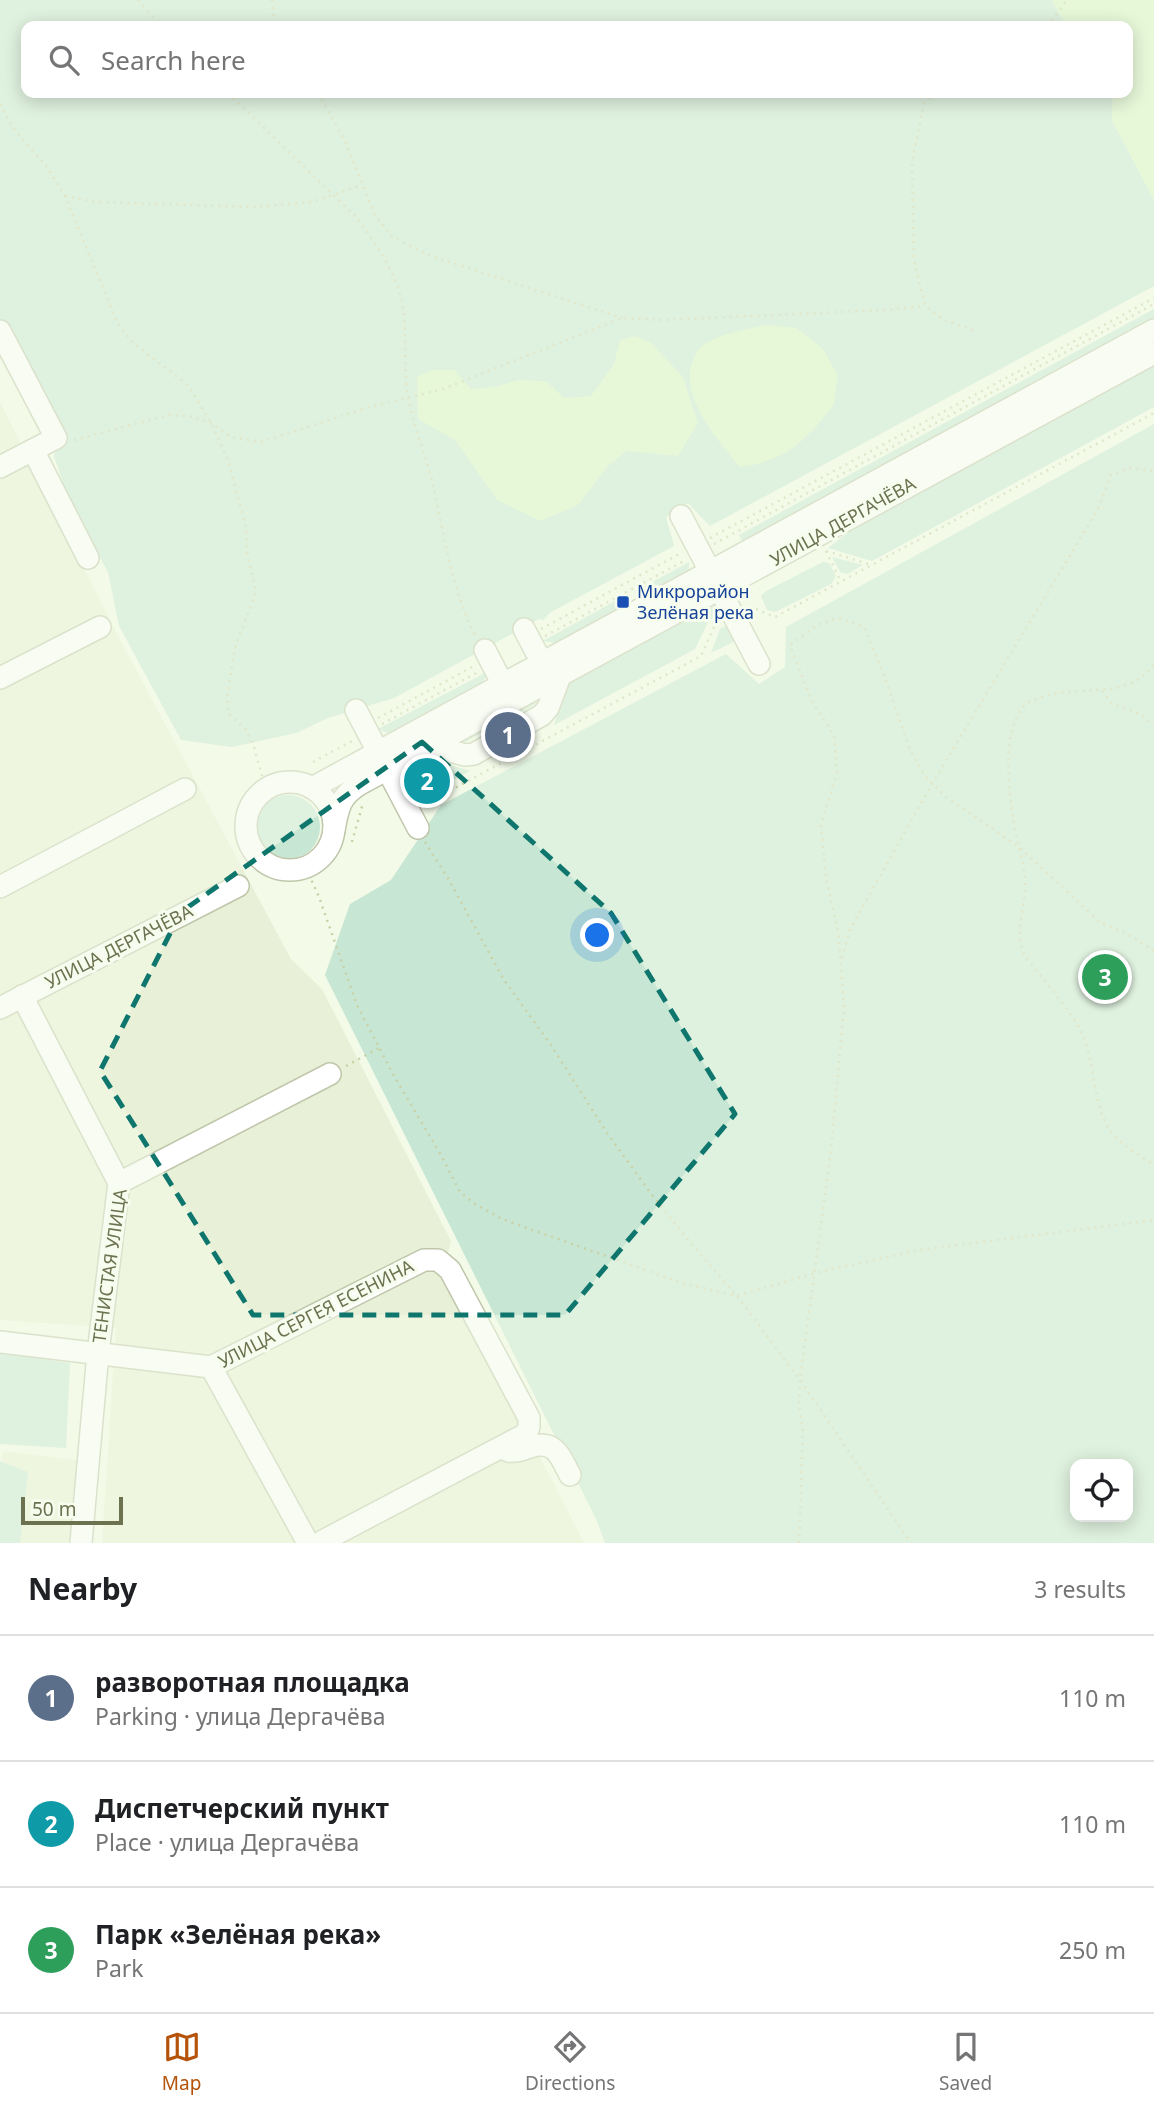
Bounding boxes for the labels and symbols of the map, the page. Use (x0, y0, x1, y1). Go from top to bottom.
street label: УЛИЦА ДЕРГАЧЁВА (766, 471, 920, 571)
place label: Микрорайон Зелёная река (637, 579, 754, 624)
marker: Микрорайон Зелёная река (615, 594, 631, 610)
pin: 1 (485, 709, 531, 761)
pin: 2 (404, 755, 450, 807)
street label: УЛИЦА ДЕРГАЧЁВА (41, 898, 197, 994)
your location (580, 918, 614, 952)
pin: 3 (1082, 951, 1128, 1003)
street label: ТЕНИСТАЯ УЛИЦА (86, 1187, 132, 1344)
street label: УЛИЦА СЕРГЕЯ ЕСЕНИНА (214, 1253, 418, 1373)
scale bar (21, 1494, 122, 1526)

